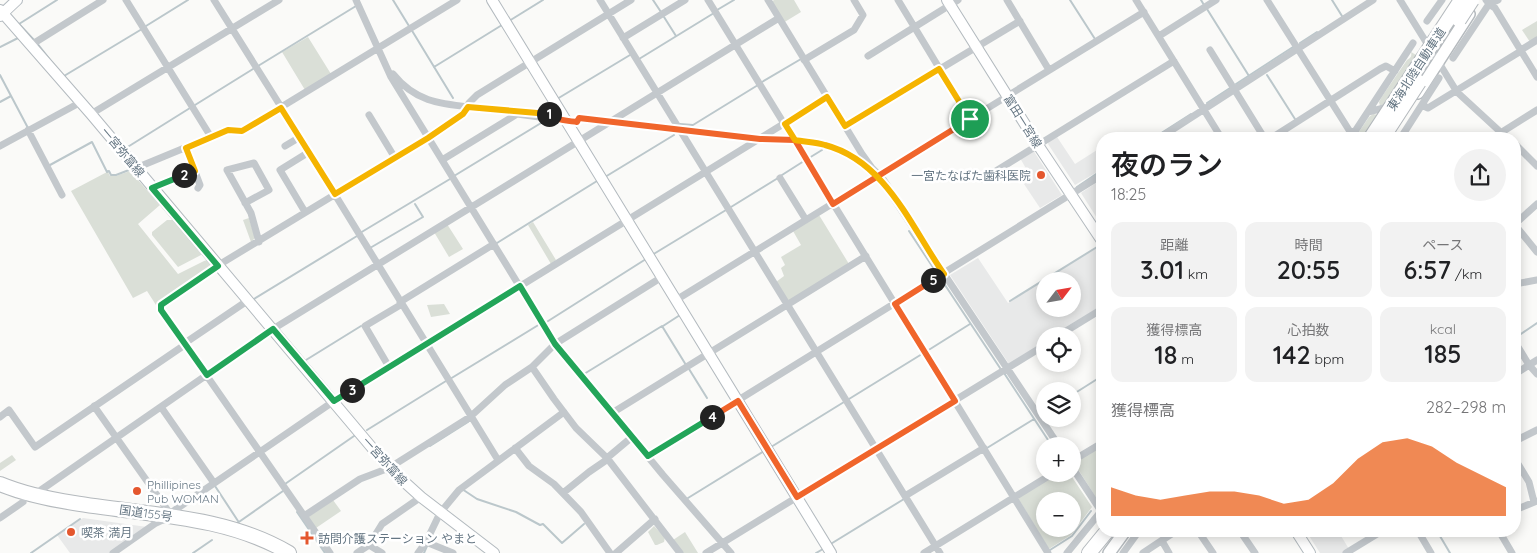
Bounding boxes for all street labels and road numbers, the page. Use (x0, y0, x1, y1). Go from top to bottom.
street label: 東海北陸自動車道 (1384, 25, 1448, 113)
street label: 富田一宮線 (1001, 92, 1045, 150)
street label: 一宮弥富線 (98, 124, 148, 180)
street label: 一宮弥富線 (359, 434, 411, 488)
street label: 国道155号 (118, 502, 174, 524)

